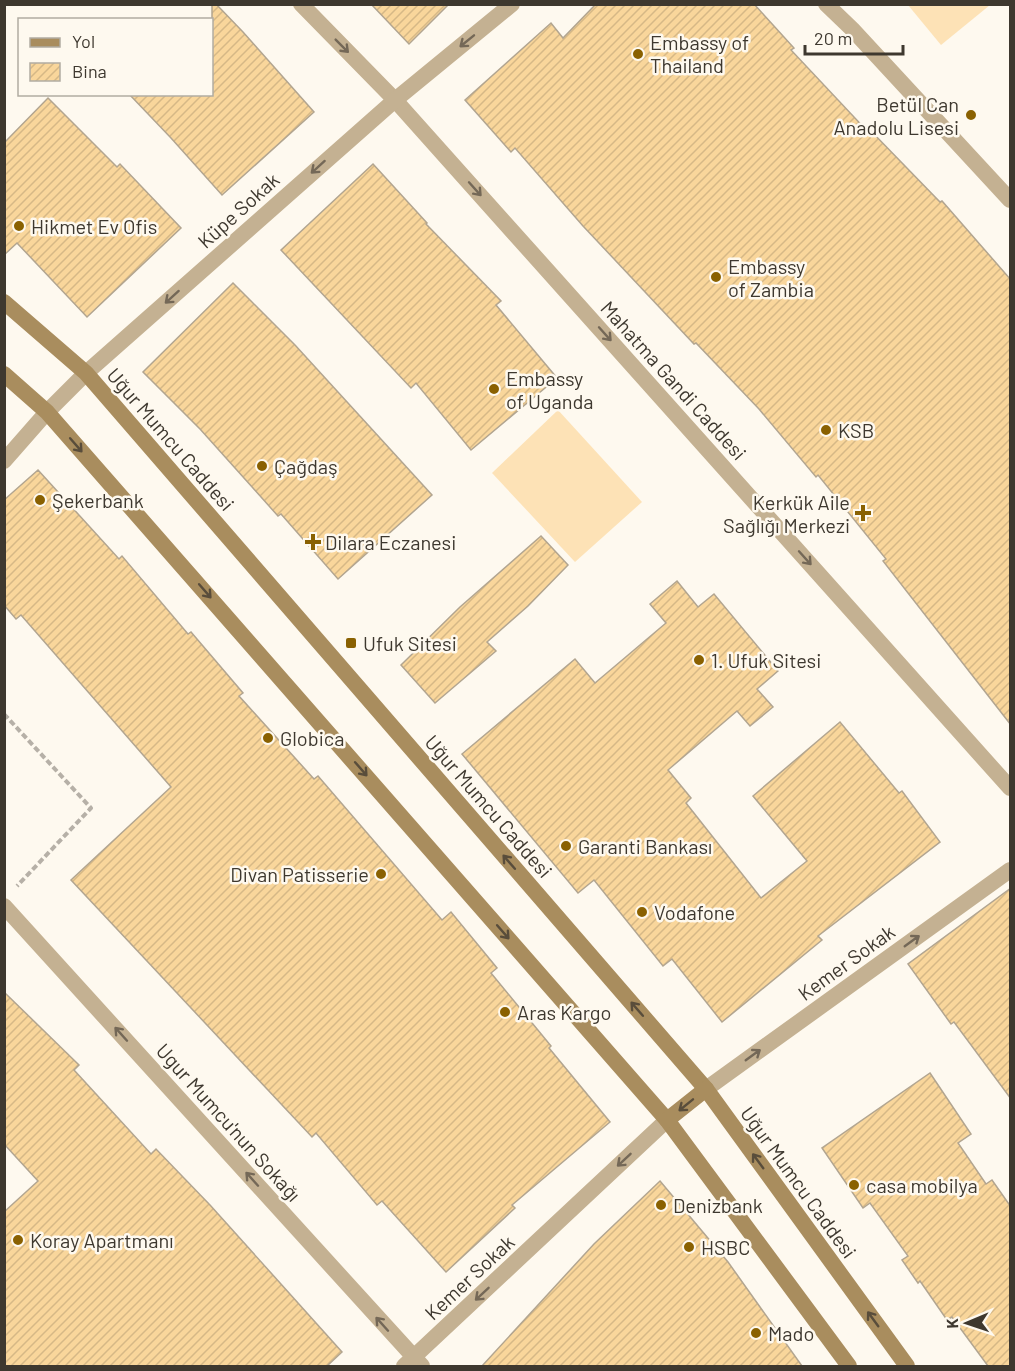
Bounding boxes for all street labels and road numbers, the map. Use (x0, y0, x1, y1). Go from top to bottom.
street label: Küpe Sokak (192, 167, 284, 253)
street label: Mahatma Gandi Caddesi (596, 296, 752, 464)
street label: Uğur Mumcu Caddesi (102, 363, 240, 515)
street label: Uğur Mumcu Caddesi (420, 730, 558, 882)
street label: Kemer Sokak (793, 919, 899, 1005)
street label: Ugur Mumcu'nun Sokağı (152, 1038, 306, 1206)
street label: Uğur Mumcu Caddesi (736, 1102, 862, 1262)
street label: Kemer Sokak (419, 1229, 519, 1325)

